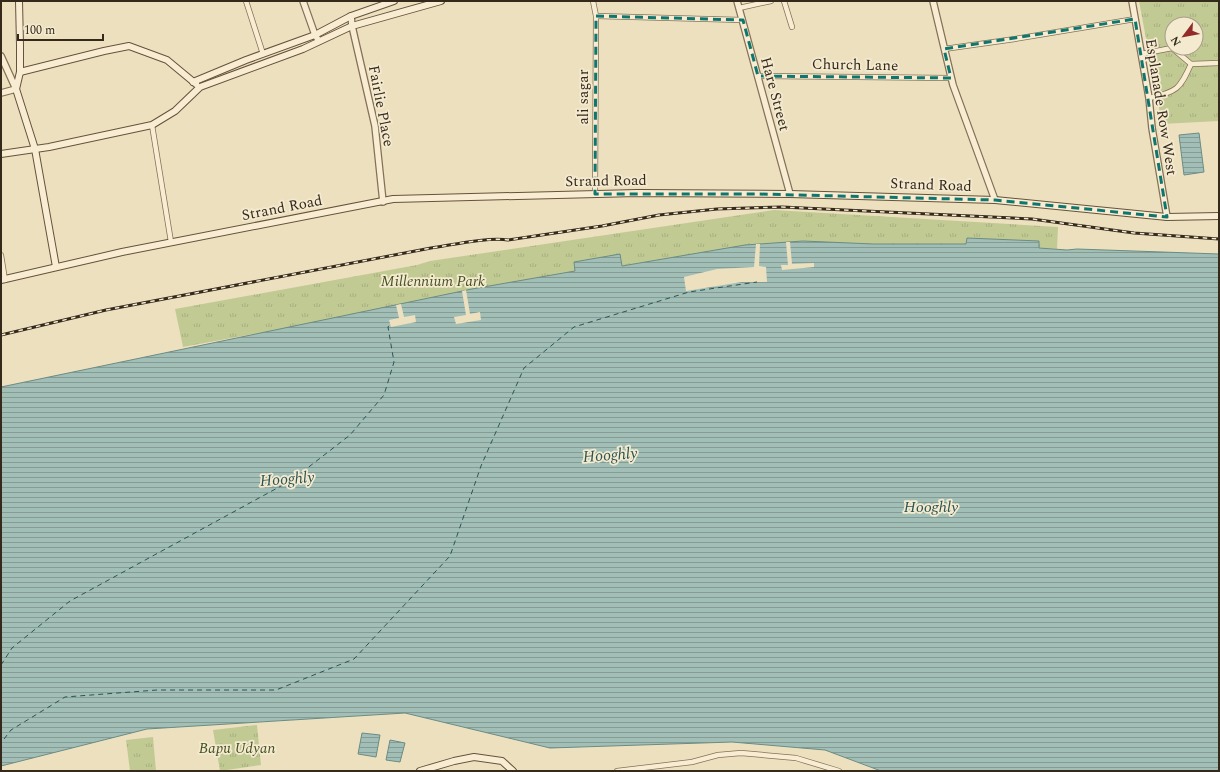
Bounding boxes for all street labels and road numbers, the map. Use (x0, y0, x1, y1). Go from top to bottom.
street label: Esplanade Row West (1139, 37, 1183, 177)
street label: Church Lane (812, 53, 898, 77)
street label: Hare Street (754, 54, 796, 134)
street label: Fairlie Place (362, 63, 400, 149)
street label: ali sagar (572, 69, 595, 125)
street label: Strand Road (565, 169, 647, 193)
street label: Strand Road (890, 172, 972, 198)
street label: Strand Road (240, 189, 324, 227)

